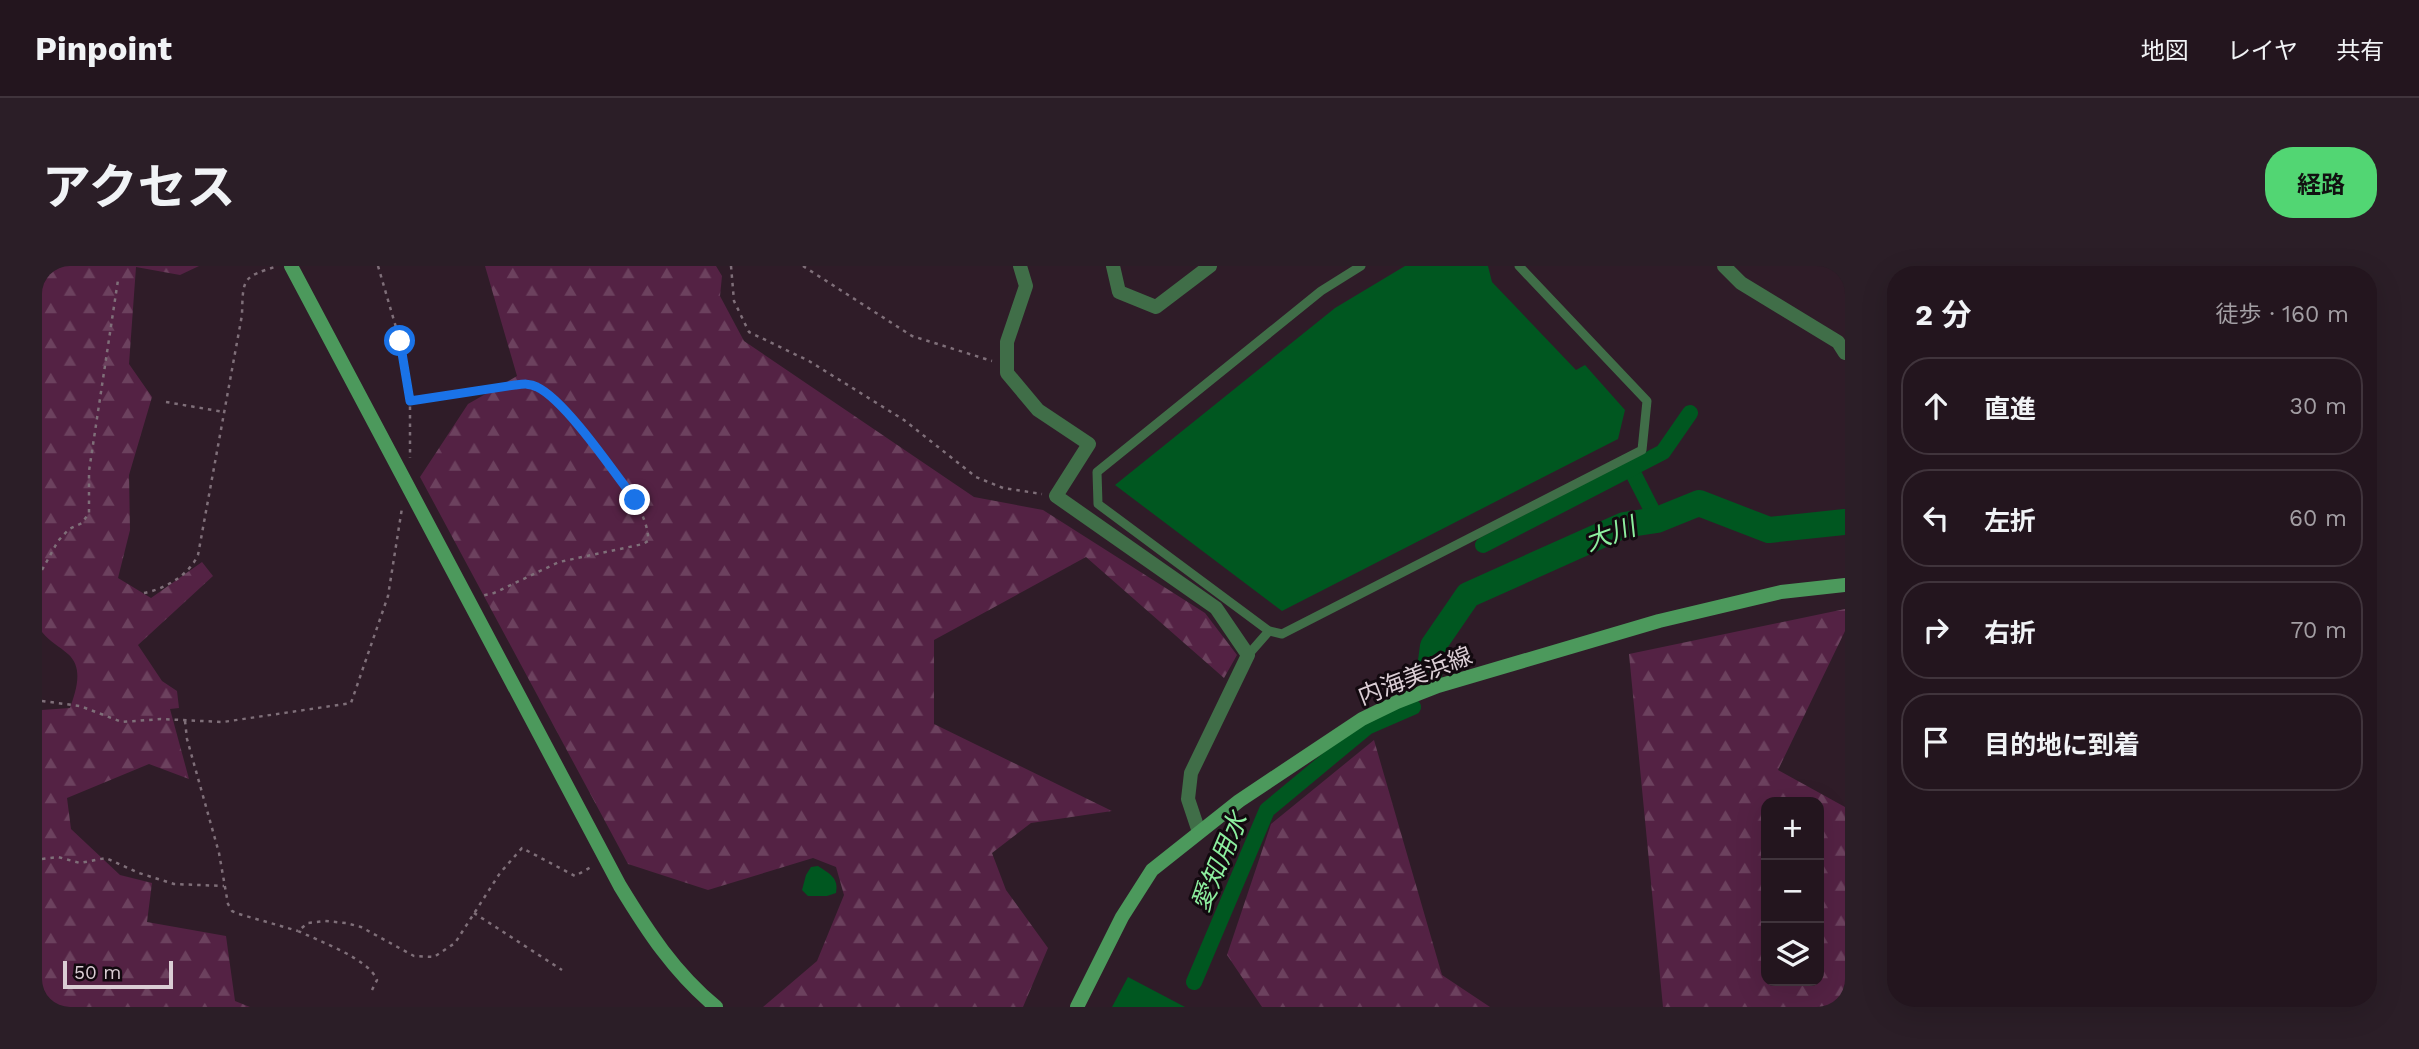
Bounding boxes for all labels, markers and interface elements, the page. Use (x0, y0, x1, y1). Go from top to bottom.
text: Pinpoint (35, 29, 172, 68)
text: 地図 (2141, 37, 2189, 65)
text: レイヤ (2227, 37, 2298, 65)
text: 共有 (2336, 37, 2384, 65)
button: 経路 (2265, 147, 2377, 218)
text: アクセス (42, 158, 236, 216)
text: 2 分 (1915, 297, 1971, 332)
text: 徒歩 · 160 m (2216, 301, 2349, 328)
route start (384, 325, 415, 356)
icon: ahead (1917, 387, 1955, 425)
text: 30 m (2290, 393, 2347, 420)
text: 直進 (1984, 394, 2036, 424)
route end (619, 484, 650, 515)
icon: left (1917, 499, 1955, 537)
text: 60 m (2289, 505, 2347, 532)
text: 左折 (1984, 506, 2036, 536)
water label: 大川 (1580, 510, 1642, 557)
icon: right (1917, 611, 1955, 649)
text: 70 m (2290, 617, 2347, 644)
text: 右折 (1984, 618, 2036, 648)
street label: 内海美浜線 (1354, 641, 1476, 711)
icon: arrive (1917, 723, 1955, 761)
text: 目的地に到着 (1984, 730, 2140, 760)
map controls (1761, 797, 1824, 986)
button: + (1761, 797, 1824, 860)
water label: 愛知用水 (1185, 806, 1254, 916)
button: − (1761, 860, 1824, 923)
button: layers (1761, 923, 1824, 986)
scale bar (63, 958, 173, 990)
text: 50 m (74, 961, 121, 984)

